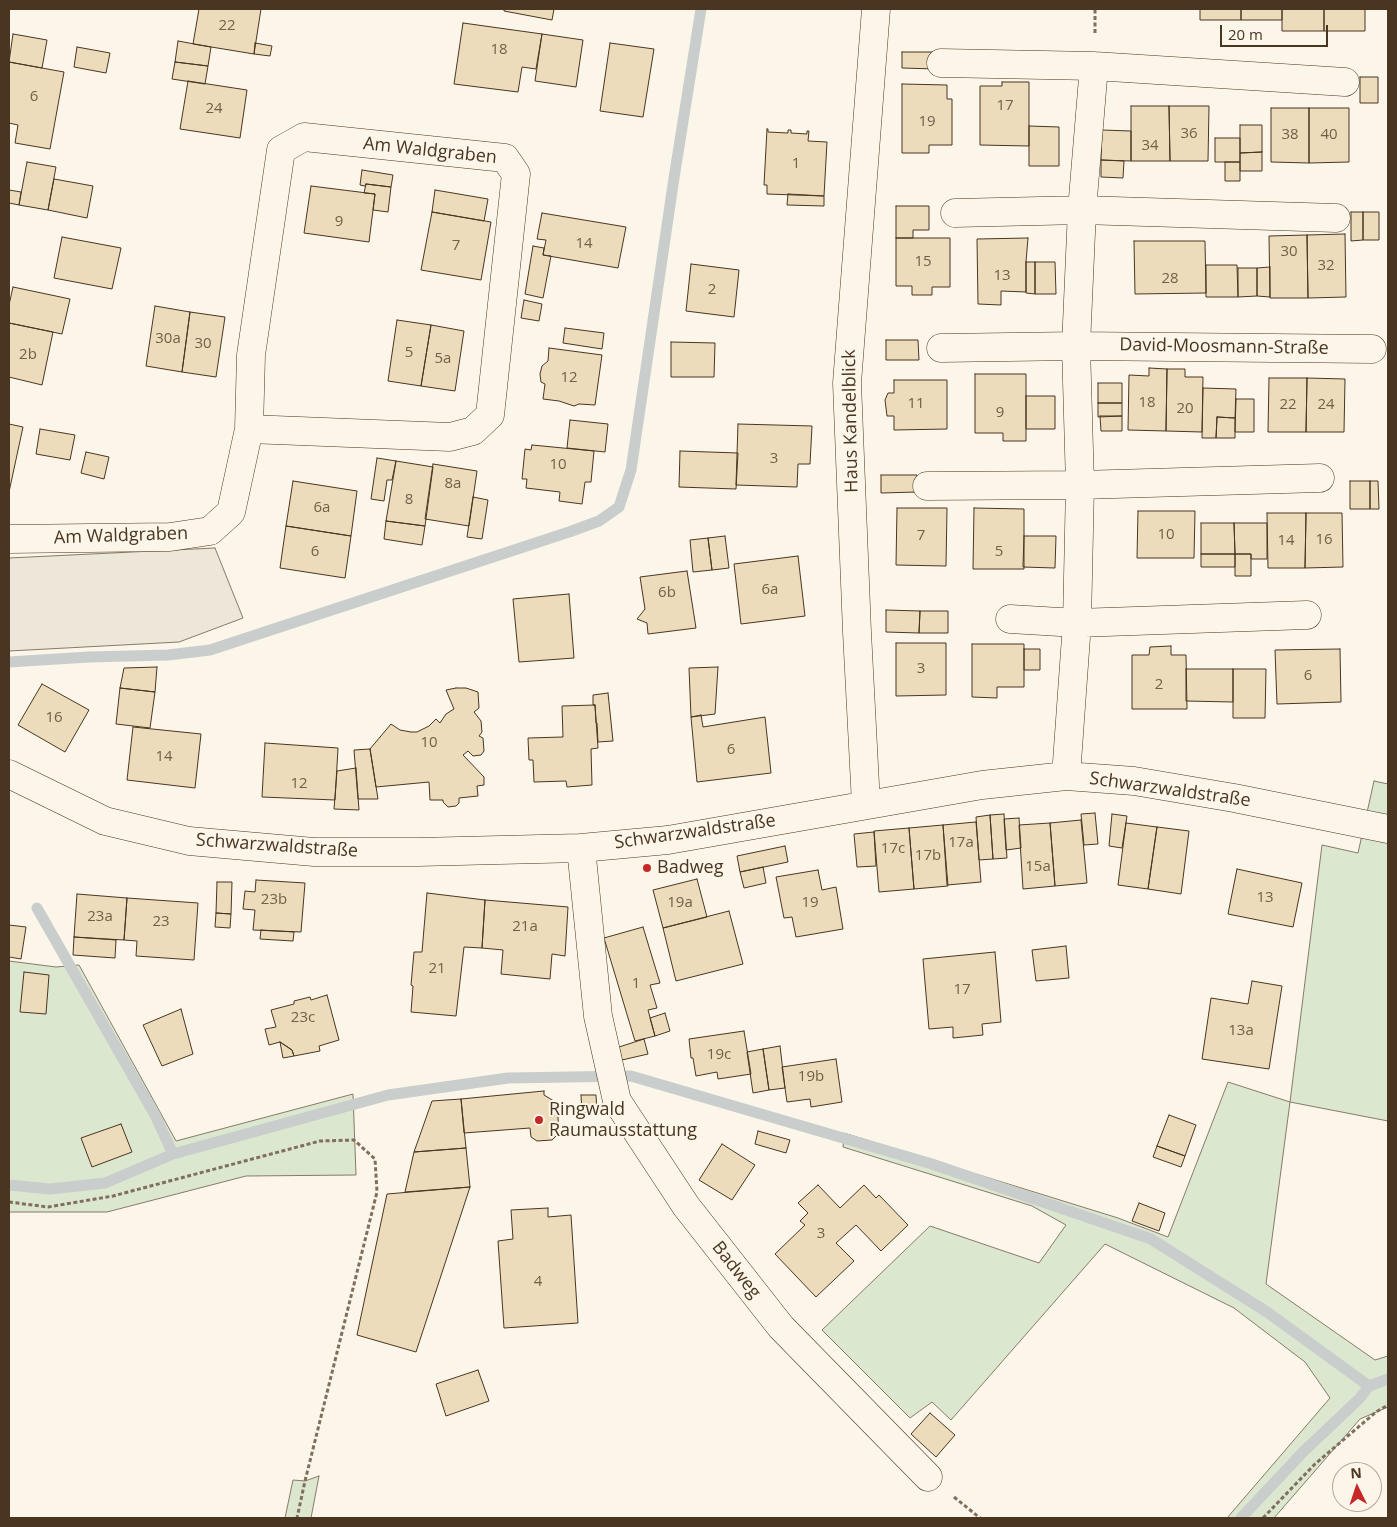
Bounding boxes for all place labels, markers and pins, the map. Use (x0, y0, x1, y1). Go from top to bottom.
place label: Badweg (657, 857, 723, 879)
marker: Badweg (641, 862, 653, 874)
place label: Ringwald Raumausstattung (549, 1099, 697, 1142)
marker: Ringwald Raumausstattung (533, 1114, 545, 1126)

